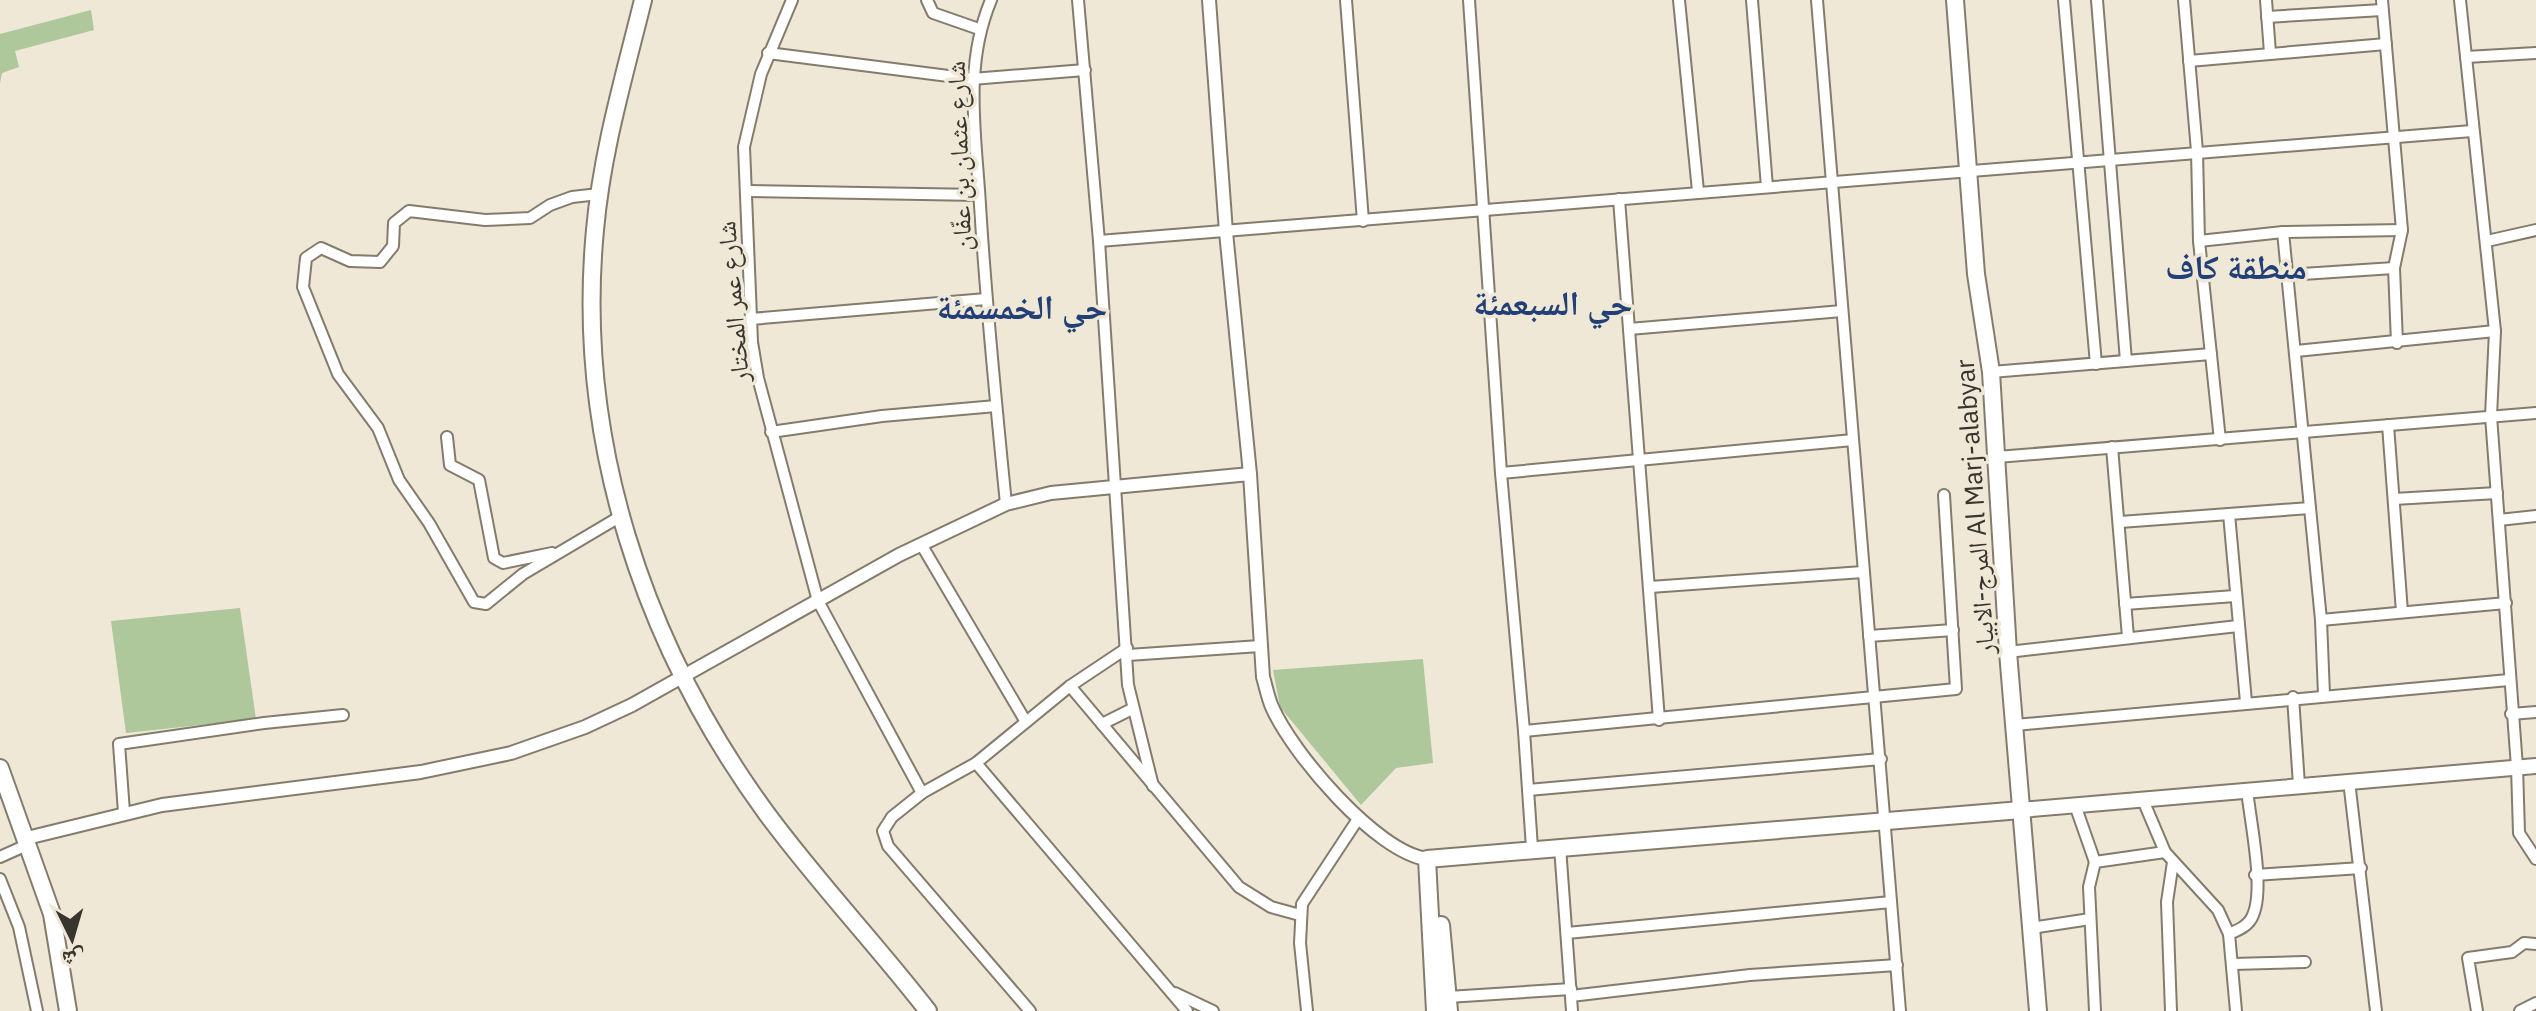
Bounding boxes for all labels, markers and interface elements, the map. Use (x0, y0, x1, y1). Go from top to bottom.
street label: شارع عثمان بن عفّان (938, 60, 978, 252)
street label: شارع عمر المختار (708, 220, 756, 385)
district label: منطقة كاف (2165, 244, 2307, 288)
district label: حي السبعمئة (1473, 280, 1633, 330)
district label: حي الخمسمئة (937, 284, 1107, 334)
street label: المرج-الابيار Al Marj-alabyar (1947, 358, 2001, 657)
north arrow (32, 899, 112, 979)
text: ش (61, 944, 87, 975)

